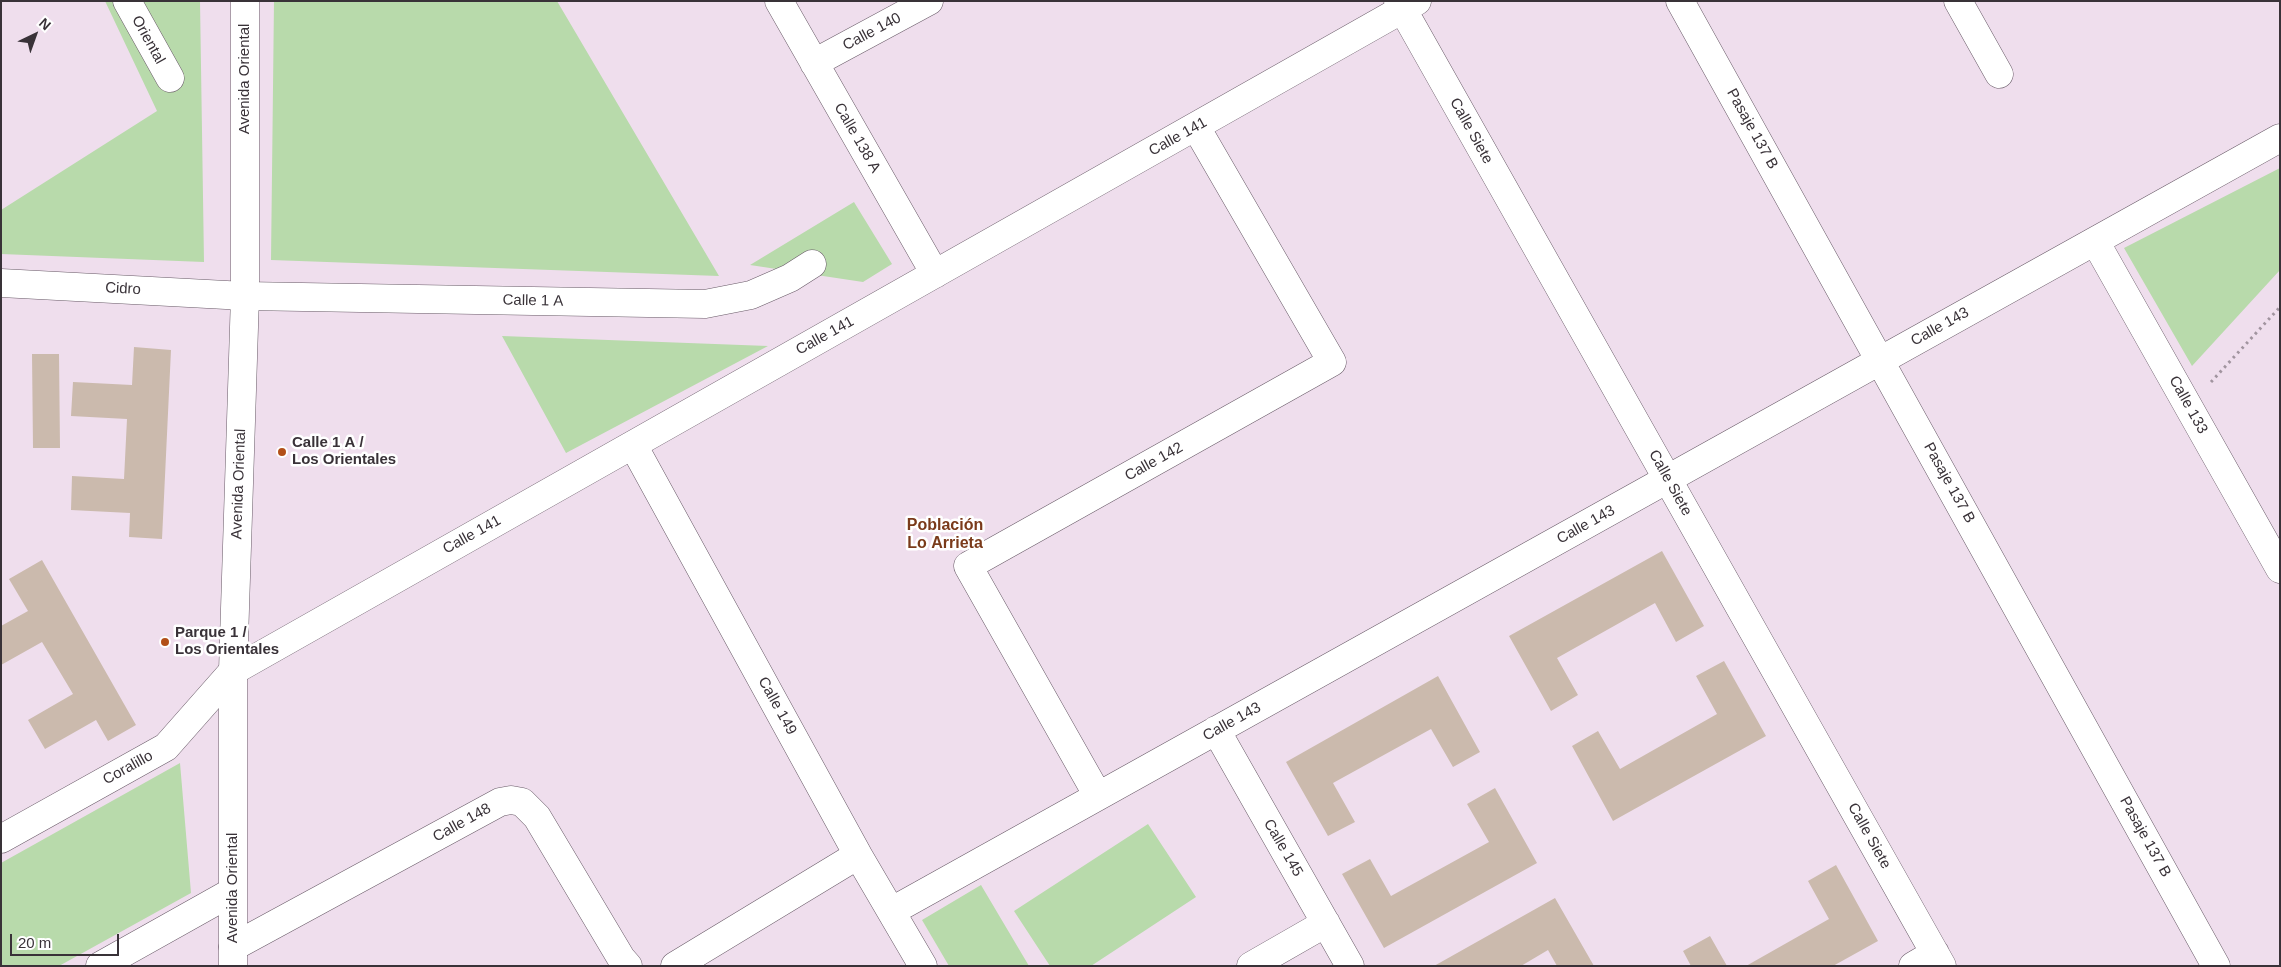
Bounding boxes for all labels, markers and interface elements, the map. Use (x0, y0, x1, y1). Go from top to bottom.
street label: Calle 140 (840, 9, 904, 55)
north arrow (10, 10, 60, 60)
street label: Oriental (127, 13, 169, 67)
text: N (36, 15, 54, 33)
street label: Avenida Oriental (236, 24, 254, 134)
street label: Pasaje 137 B (1722, 86, 1782, 172)
street label: Calle Siete (1446, 95, 1496, 167)
street label: Calle 138 A (830, 100, 884, 176)
street label: Calle 141 (1146, 114, 1210, 160)
street label: Cidro (105, 279, 141, 299)
street label: Calle 1 A (502, 291, 564, 311)
street label: Calle 143 (1908, 304, 1972, 350)
street label: Calle 141 (793, 313, 857, 359)
street label: Calle 133 (2165, 373, 2211, 437)
street label: Avenida Oriental (228, 428, 250, 540)
place label: Calle 1 A / Los Orientales (292, 434, 396, 469)
street label: Calle 142 (1122, 439, 1186, 485)
street label: Pasaje 137 B (1919, 440, 1979, 526)
marker: Calle 1 A / Los Orientales (276, 446, 288, 458)
street label: Calle Siete (1645, 447, 1695, 519)
street label: Calle 143 (1554, 502, 1618, 548)
street label: Calle 141 (440, 512, 504, 558)
district label: Población Lo Arrieta (907, 516, 983, 554)
place label: Parque 1 / Los Orientales (175, 624, 279, 659)
marker: Parque 1 / Los Orientales (159, 636, 171, 648)
street label: Calle 149 (754, 674, 800, 738)
street label: Calle 143 (1200, 699, 1264, 745)
street label: Coralillo (100, 747, 156, 789)
street label: Pasaje 137 B (2115, 794, 2175, 880)
street label: Calle 148 (430, 800, 494, 846)
street label: Calle Siete (1844, 800, 1894, 872)
street label: Calle 145 (1259, 816, 1307, 880)
street label: Avenida Oriental (224, 833, 242, 943)
scale bar (12, 924, 121, 956)
text: 20 m (18, 934, 51, 951)

